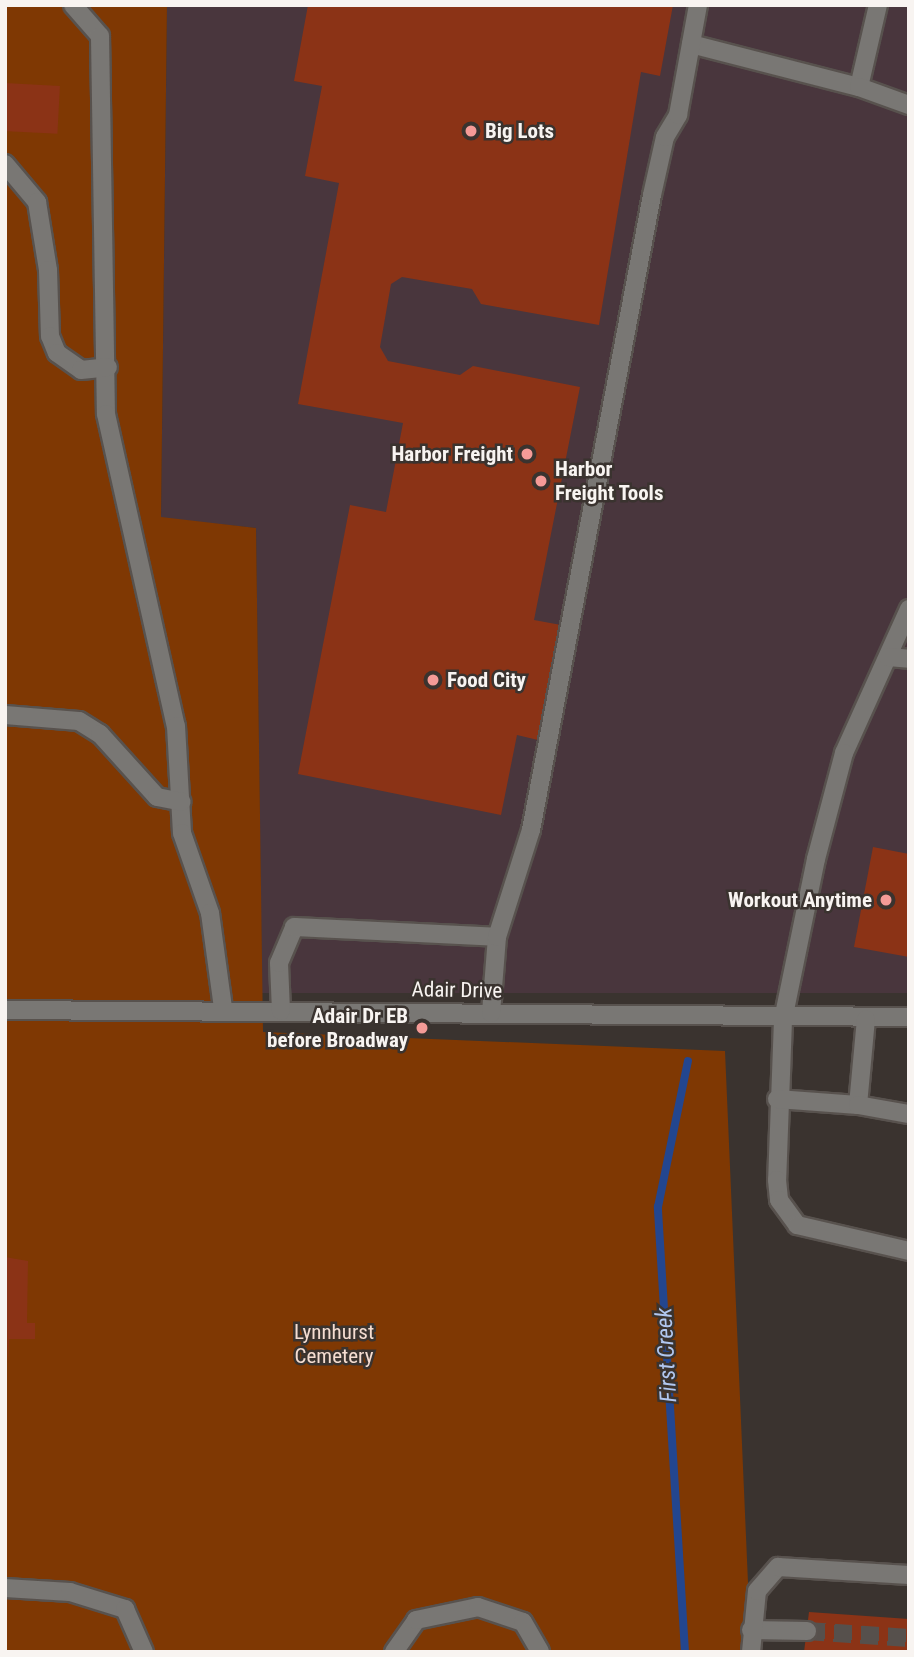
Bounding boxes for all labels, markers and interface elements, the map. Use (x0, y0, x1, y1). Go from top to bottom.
place label: Big Lots (485, 118, 554, 144)
marker: Big Lots (463, 123, 479, 139)
place label: Harbor Freight (391, 441, 513, 467)
marker: Harbor Freight (519, 446, 535, 462)
place label: Harbor Freight Tools (555, 456, 664, 506)
marker: Harbor Freight Tools (533, 473, 549, 489)
place label: Food City (447, 667, 526, 693)
marker: Food City (425, 672, 441, 688)
place label: Workout Anytime (728, 887, 872, 913)
marker: Workout Anytime (878, 892, 894, 908)
street label: Adair Drive (412, 977, 502, 1003)
place label: Adair Dr EB before Broadway (267, 1003, 408, 1053)
marker: Adair Dr EB before Broadway (414, 1020, 430, 1036)
water label: First Creek (651, 1307, 683, 1403)
park label: Lynnhurst Cemetery (294, 1319, 374, 1369)

